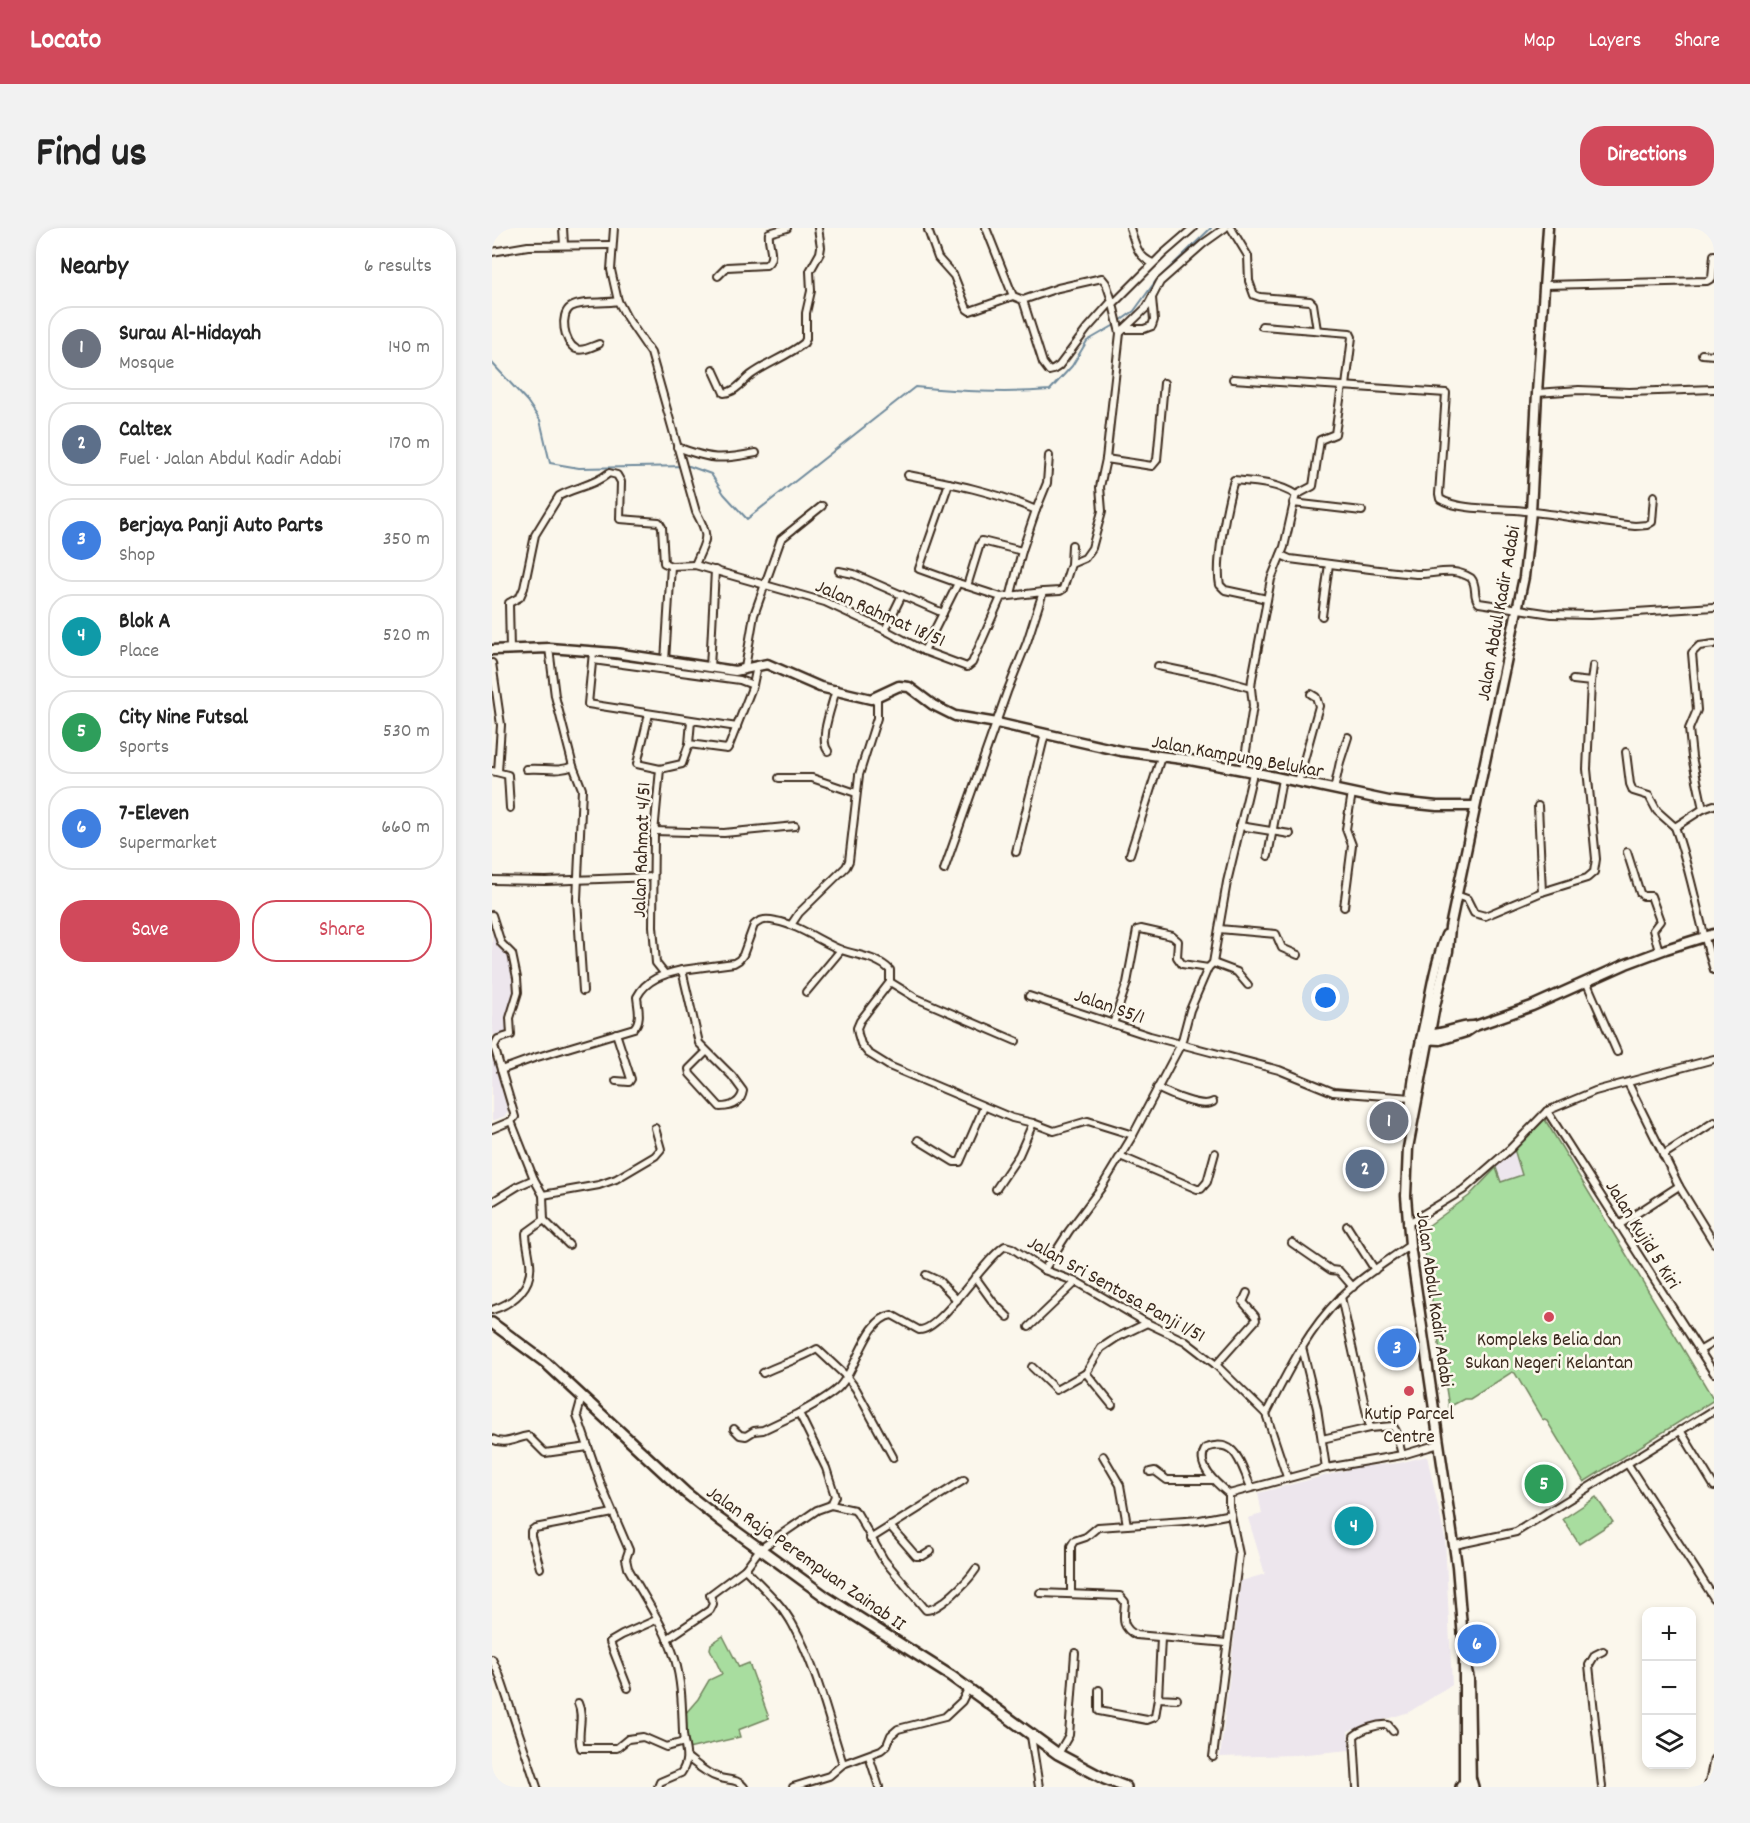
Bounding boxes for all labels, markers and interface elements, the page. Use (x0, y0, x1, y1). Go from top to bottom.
text: Locato (30, 22, 101, 62)
text: Map (1524, 27, 1555, 57)
text: Layers (1588, 27, 1641, 57)
text: Share (1674, 27, 1720, 57)
text: Find us (36, 126, 147, 186)
button: Directions (1580, 126, 1714, 186)
text: Nearby (60, 249, 128, 286)
text: 6 results (364, 253, 432, 281)
text: Surau Al-Hidayah (119, 319, 261, 350)
text: 1 (79, 334, 84, 362)
text: 140 m (388, 334, 430, 362)
text: Mosque (119, 350, 174, 378)
text: Caltex (119, 415, 171, 446)
text: 2 (77, 430, 86, 458)
text: 170 m (389, 430, 430, 458)
text: Fuel · Jalan Abdul Kadir Adabi (119, 446, 341, 474)
text: Berjaya Panji Auto Parts (119, 511, 323, 542)
street label: Jalan Abdul Kadir Adabi (1471, 524, 1529, 703)
text: 3 (77, 526, 86, 554)
text: 350 m (383, 526, 430, 554)
text: Shop (119, 542, 155, 570)
street label: Jalan Rahmat 18/51 (810, 574, 949, 656)
text: Blok A (119, 607, 171, 638)
text: 4 (77, 622, 86, 650)
text: 520 m (383, 622, 430, 650)
text: Place (119, 638, 159, 666)
text: City Nine Futsal (119, 703, 248, 734)
text: 5 (77, 718, 86, 746)
text: 530 m (383, 718, 430, 746)
street label: Jalan Kampung Belukar (1149, 729, 1326, 787)
text: Sports (119, 734, 169, 762)
street label: Jalan Rahmat 4/51 (627, 782, 659, 918)
text: 7-Eleven (119, 799, 189, 830)
text: 6 (77, 814, 86, 842)
text: 660 m (381, 814, 430, 842)
text: Supermarket (119, 830, 217, 858)
button: Save (60, 900, 240, 962)
button: Share (252, 900, 432, 962)
street label: Jalan S5/1 (1070, 983, 1148, 1033)
your location (1311, 983, 1340, 1012)
pin: 1 (1370, 1098, 1408, 1144)
pin: 2 (1346, 1146, 1384, 1192)
street label: Jalan Kujid 5 Kiri (1597, 1176, 1686, 1296)
street label: Jalan Abdul Kadir Adabi (1407, 1210, 1459, 1389)
street label: Jalan Sri Sentosa Panji 1/51 (1022, 1230, 1210, 1351)
marker: Kompleks Belia dan Sukan Negeri Kelantan (1542, 1310, 1556, 1324)
pin: 3 (1378, 1326, 1416, 1370)
place label: Kompleks Belia dan Sukan Negeri Kelantan (1465, 1327, 1633, 1378)
marker: Kutip Parcel Centre (1402, 1384, 1416, 1398)
place label: Kutip Parcel Centre (1364, 1401, 1454, 1452)
pin: 5 (1524, 1462, 1564, 1506)
street label: Jalan Raja Perempuan Zainab II (700, 1480, 911, 1639)
pin: 4 (1334, 1504, 1374, 1548)
map controls (1642, 1607, 1696, 1769)
button: + (1642, 1607, 1696, 1661)
pin: 6 (1458, 1622, 1496, 1666)
button: − (1642, 1661, 1696, 1715)
button: layers (1642, 1715, 1696, 1769)

